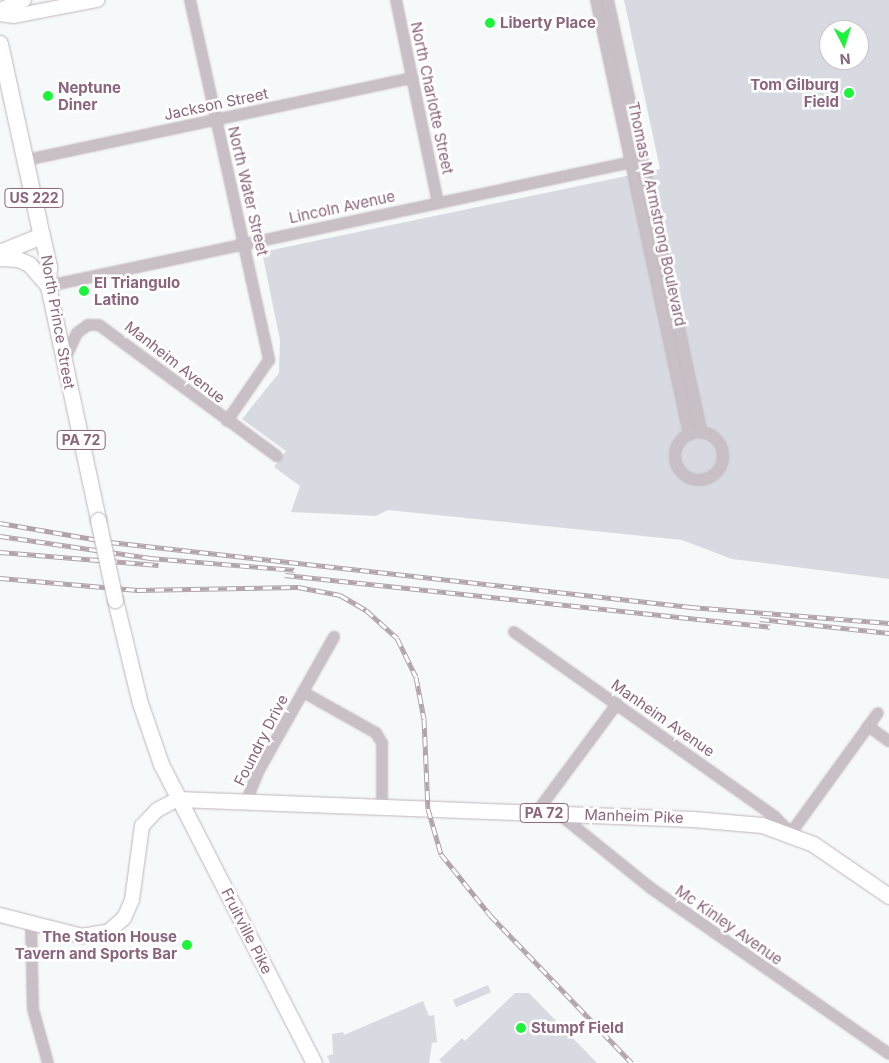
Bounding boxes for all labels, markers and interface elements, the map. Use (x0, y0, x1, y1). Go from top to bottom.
place label: Liberty Place (500, 14, 596, 32)
marker: Liberty Place (484, 17, 496, 29)
street label: North Charlotte Street (407, 20, 457, 176)
north arrow (819, 20, 869, 70)
text: N (839, 51, 851, 68)
place label: Tom Gilburg Field (750, 75, 839, 110)
place label: Neptune Diner (58, 78, 121, 113)
street label: Jackson Street (162, 84, 270, 124)
marker: Tom Gilburg Field (843, 87, 855, 99)
marker: Neptune Diner (42, 90, 54, 102)
street label: Thomas M Armstrong Boulevard (624, 100, 690, 328)
street label: North Water Street (224, 125, 272, 257)
road number: US 222 (4, 187, 64, 210)
street label: Lincoln Avenue (287, 187, 397, 227)
street label: North Prince Street (37, 253, 79, 391)
place label: El Triangulo Latino (94, 273, 180, 308)
marker: El Triangulo Latino (78, 285, 90, 297)
street label: Manheim Avenue (121, 317, 229, 407)
road number: PA 72 (56, 428, 106, 452)
street label: Manheim Avenue (608, 676, 718, 760)
street label: Foundry Drive (230, 691, 292, 789)
road number: PA 72 (519, 801, 569, 824)
street label: Manheim Pike (584, 805, 684, 827)
street label: Mc Kinley Avenue (672, 881, 786, 969)
street label: Fruitville Pike (218, 885, 276, 977)
place label: The Station House Tavern and Sports Bar (15, 927, 177, 962)
marker: The Station House Tavern and Sports Bar (181, 939, 193, 951)
place label: Stumpf Field (531, 1019, 624, 1037)
marker: Stumpf Field (515, 1022, 527, 1034)

